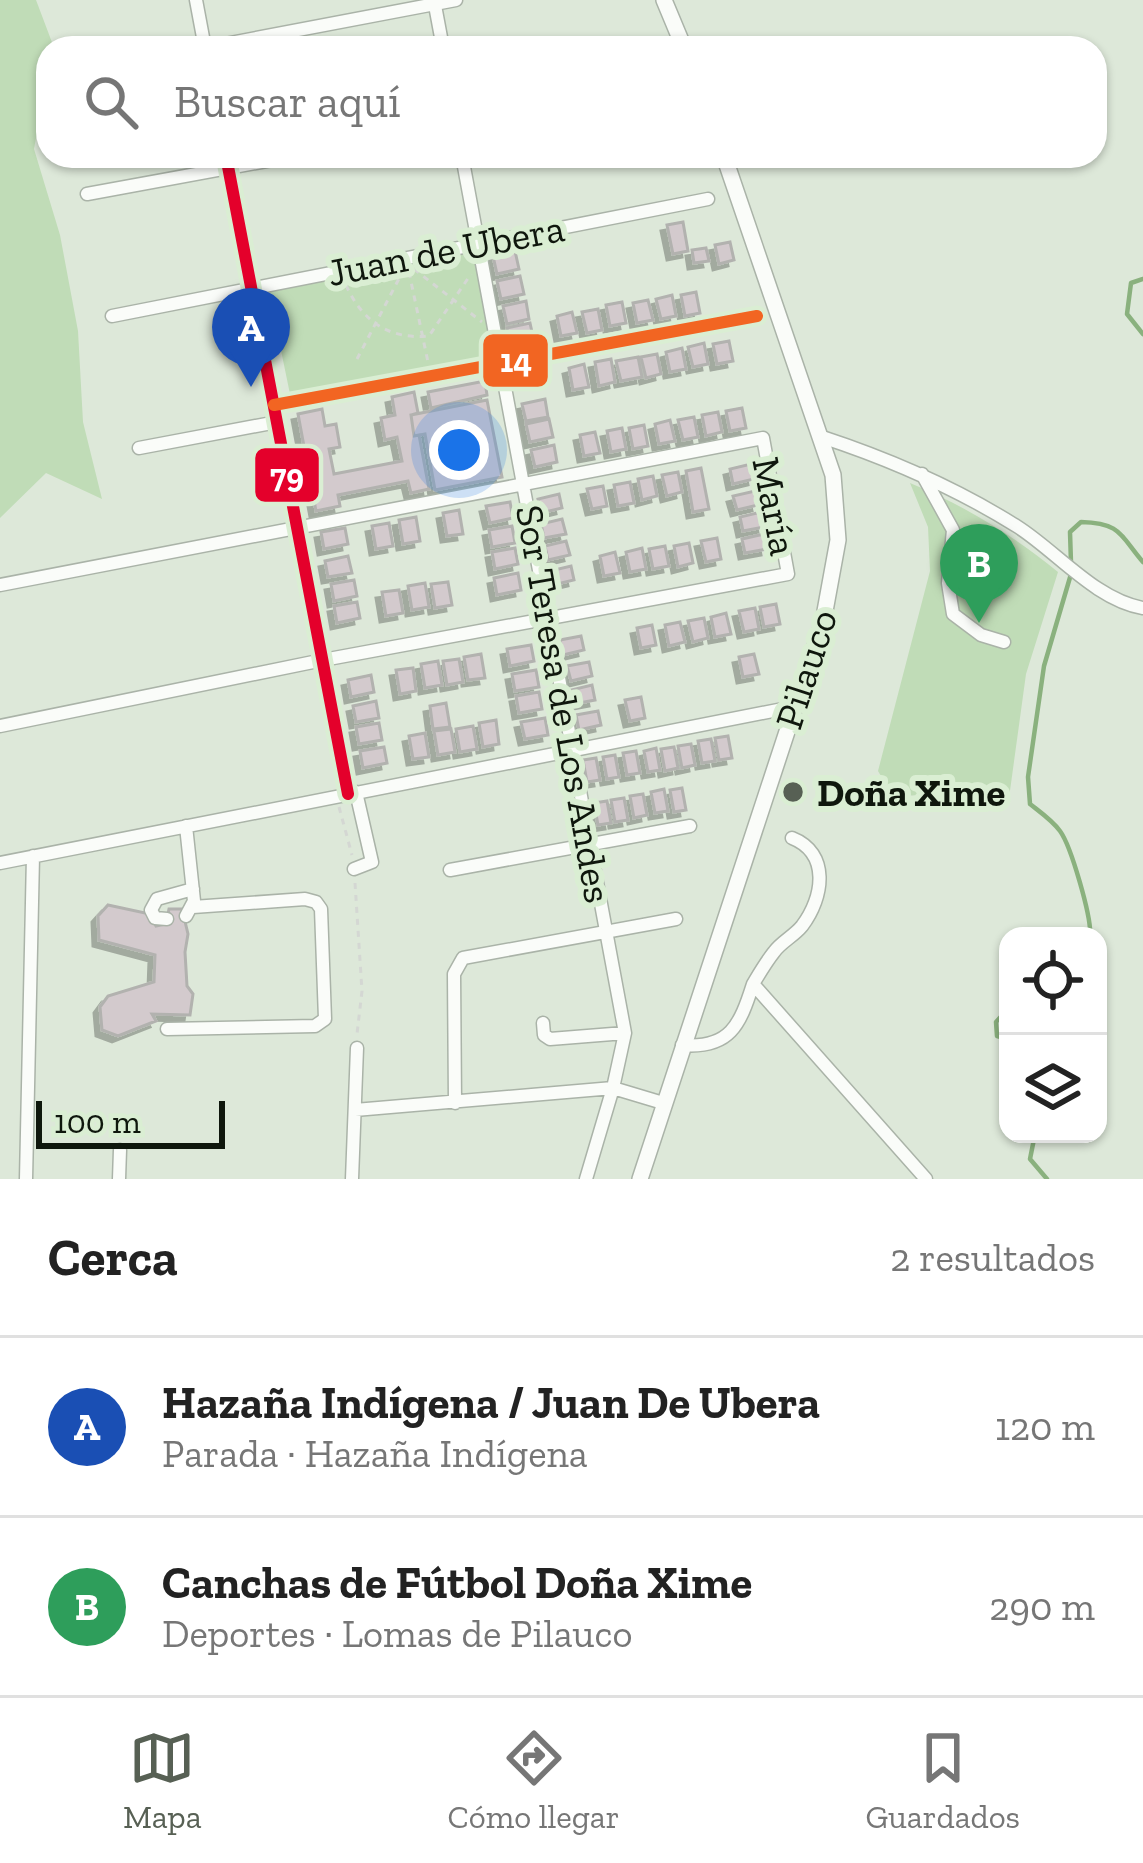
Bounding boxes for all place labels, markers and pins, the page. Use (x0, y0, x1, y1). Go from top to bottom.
pin: A (212, 288, 290, 387)
pin: B (940, 524, 1018, 623)
place label: Doña Xime (817, 769, 1006, 816)
marker: Doña Xime (780, 779, 806, 805)

